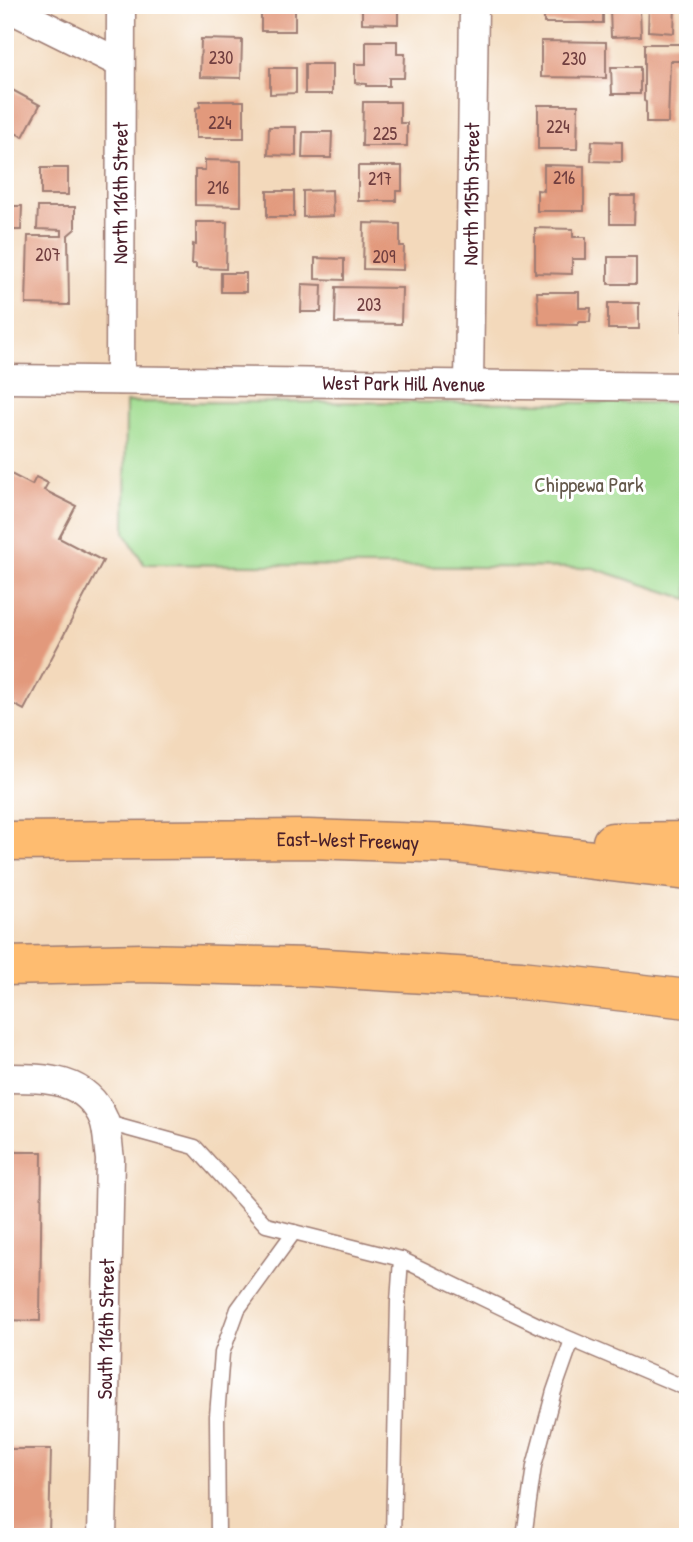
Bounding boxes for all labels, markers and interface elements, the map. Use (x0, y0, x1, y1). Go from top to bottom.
house number: 230 (209, 45, 233, 70)
house number: 230 (562, 46, 586, 71)
house number: 224 (208, 110, 232, 135)
house number: 224 (546, 114, 570, 139)
street label: North 116th Street (105, 121, 135, 264)
house number: 225 (373, 121, 398, 146)
street label: North 115th Street (456, 122, 486, 266)
house number: 216 (553, 165, 575, 190)
house number: 217 (368, 166, 392, 191)
house number: 216 (207, 175, 229, 200)
house number: 207 (35, 242, 61, 267)
house number: 209 (372, 244, 396, 269)
house number: 203 (357, 292, 381, 317)
street label: West Park Hill Avenue (322, 368, 486, 399)
park label: Chippewa Park (534, 470, 644, 499)
street label: East-West Freeway (277, 824, 420, 857)
street label: South 116th Street (90, 1258, 121, 1400)

